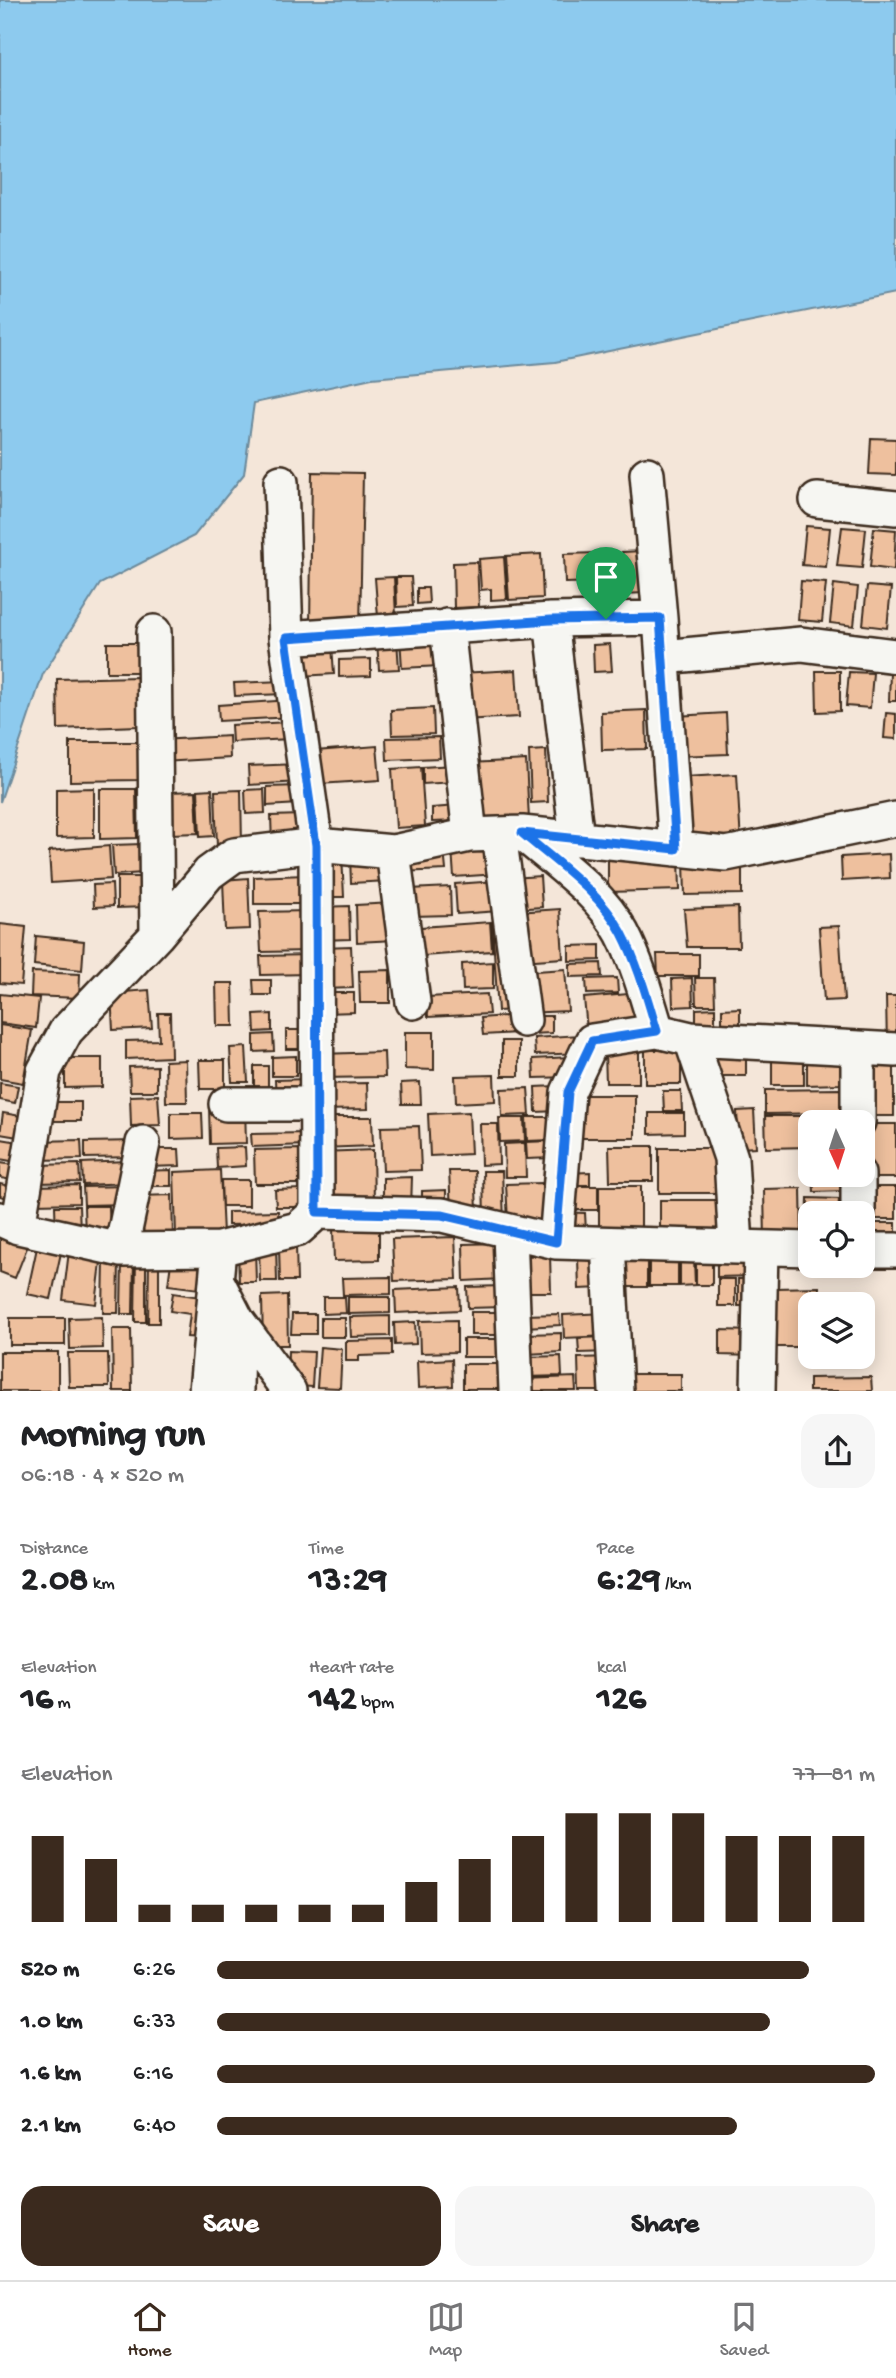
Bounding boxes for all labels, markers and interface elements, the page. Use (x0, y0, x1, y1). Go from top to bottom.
pin (576, 547, 636, 619)
icon: arrive (587, 558, 625, 596)
north arrow (798, 1110, 875, 1186)
map controls (798, 1110, 875, 1369)
button: locate (798, 1201, 875, 1278)
button: layers (798, 1292, 875, 1369)
button: share (801, 1414, 875, 1488)
text: Morning run (21, 1415, 205, 1459)
text: 06:18 · 4 × 520 m (21, 1463, 184, 1490)
text: Distance (21, 1538, 88, 1561)
text: Time (309, 1538, 344, 1561)
text: Pace (597, 1538, 634, 1561)
text: 2.08 (21, 1561, 88, 1602)
text: 13:29 (309, 1561, 387, 1602)
text: 6:29 (597, 1561, 660, 1602)
text: km (88, 1573, 115, 1596)
text: /km (660, 1573, 691, 1596)
text: Elevation (21, 1657, 97, 1680)
text: Heart rate (309, 1657, 394, 1680)
text: kcal (597, 1657, 627, 1680)
text: 16 (21, 1680, 53, 1721)
text: 142 (309, 1680, 357, 1721)
text: 126 (597, 1680, 646, 1721)
text: m (53, 1692, 71, 1715)
text: bpm (357, 1692, 394, 1715)
text: Elevation (21, 1762, 112, 1789)
text: 77–81 m (793, 1762, 875, 1789)
text: 520 m (21, 1957, 79, 1984)
text: 6:26 (133, 1957, 175, 1984)
text: 1.0 km (21, 2009, 83, 2036)
text: 6:33 (133, 2009, 176, 2036)
text: 1.6 km (21, 2061, 81, 2088)
text: 6:16 (133, 2061, 173, 2088)
text: 2.1 km (21, 2113, 81, 2140)
text: 6:40 (133, 2113, 176, 2140)
button: Save (21, 2186, 441, 2266)
button: Share (455, 2186, 875, 2266)
tab: Home (128, 2298, 172, 2363)
tab: Map (427, 2298, 465, 2363)
tab: Saved (720, 2298, 768, 2363)

